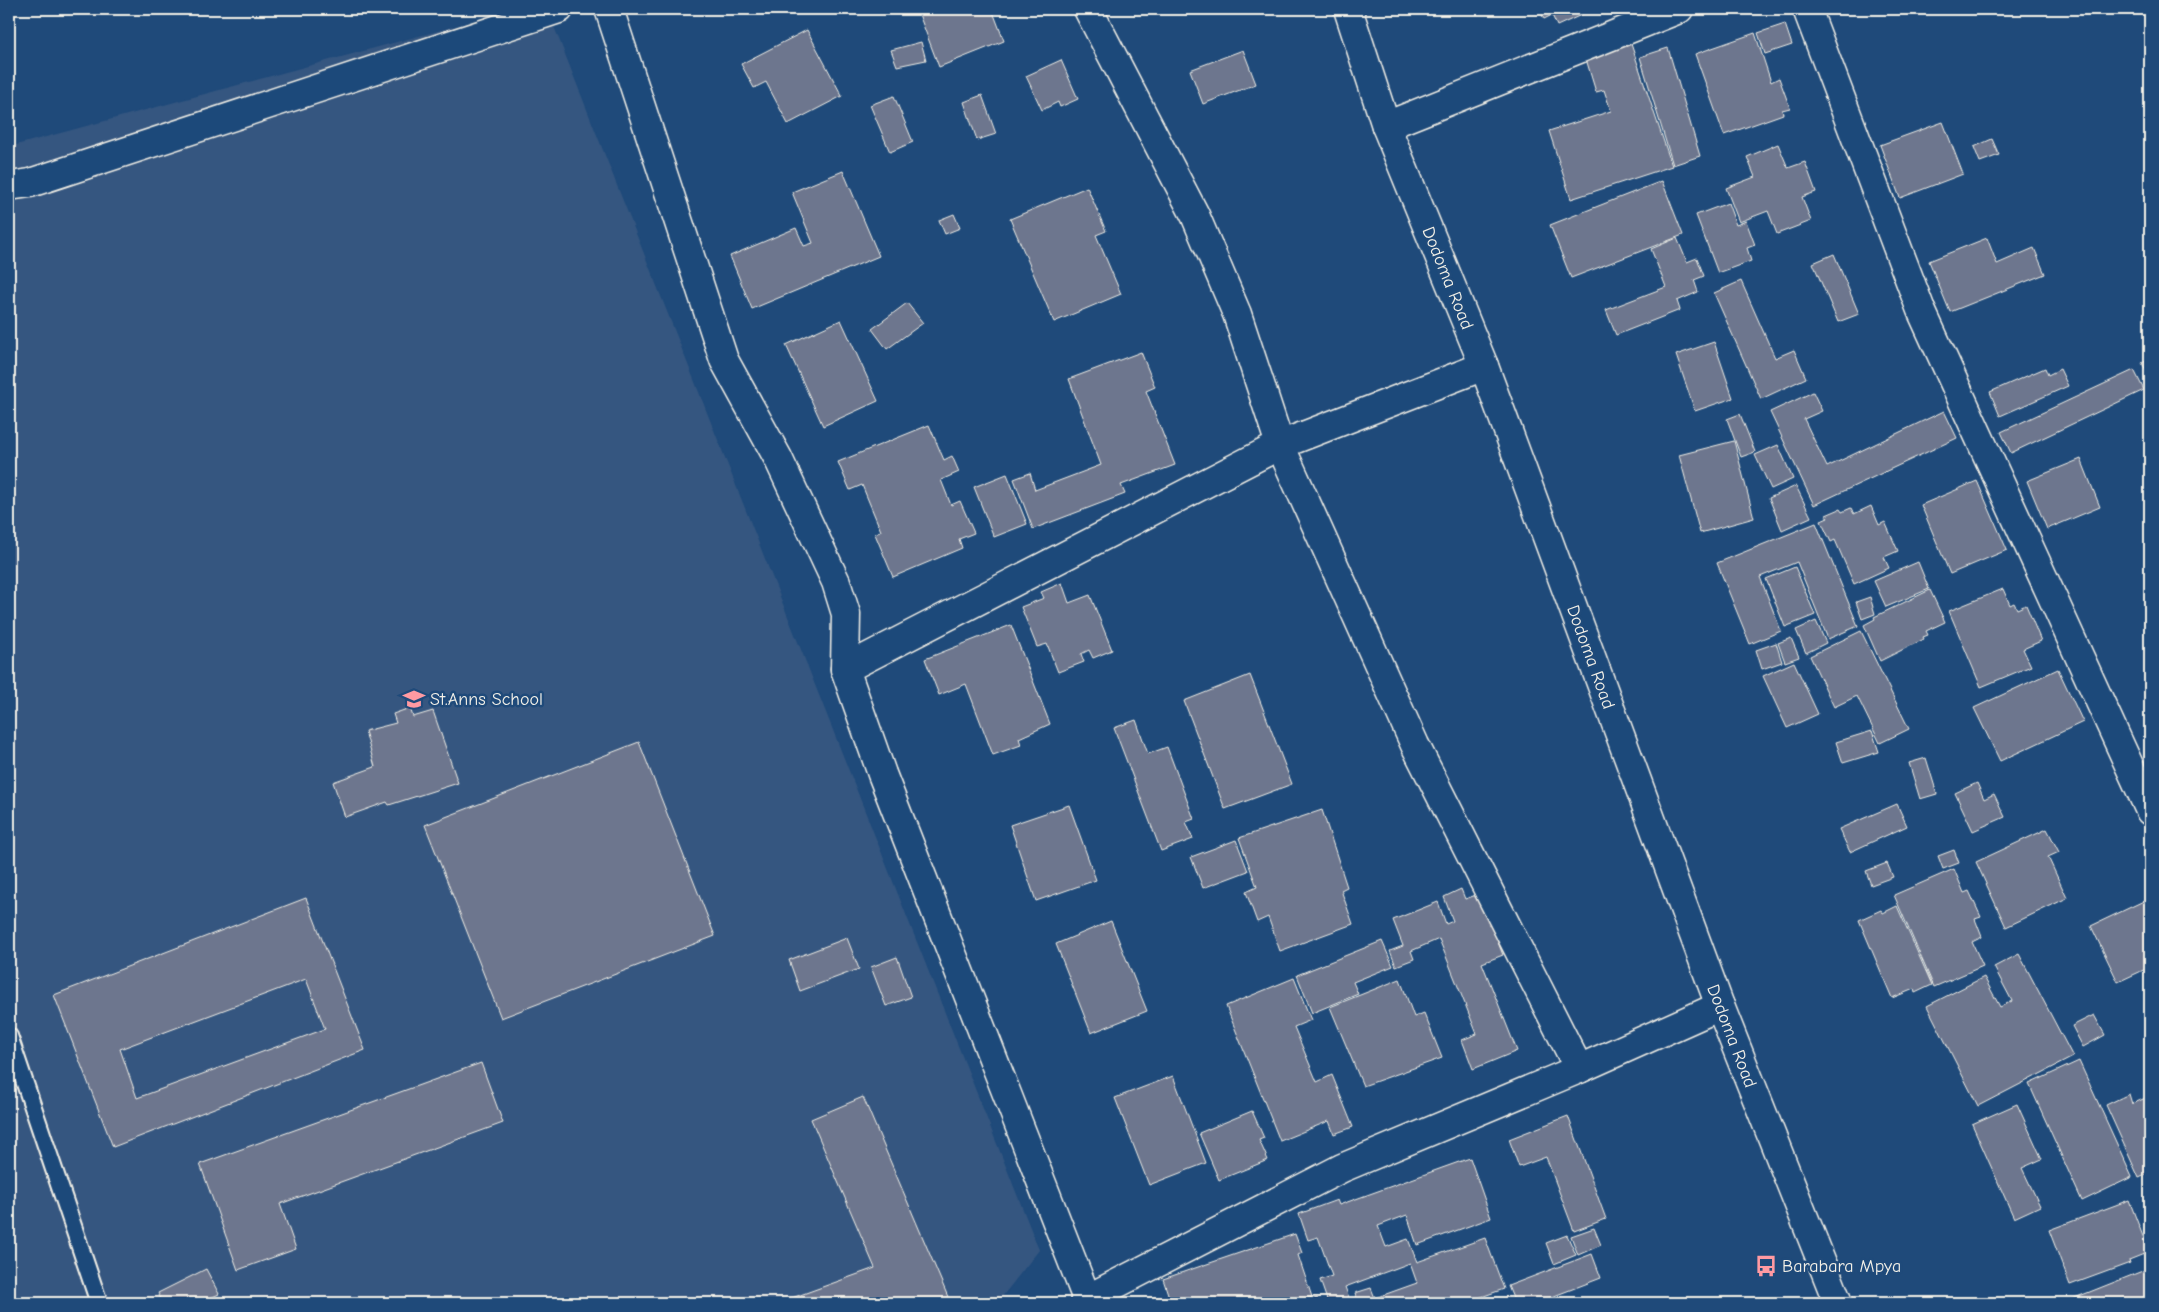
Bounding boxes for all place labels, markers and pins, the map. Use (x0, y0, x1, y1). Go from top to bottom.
school or university icon: St.Anns School (401, 686, 427, 712)
place label: St.Anns School (430, 689, 543, 710)
bus stop icon: Barabara Mpya (1753, 1253, 1779, 1279)
place label: Barabara Mpya (1782, 1256, 1901, 1277)

